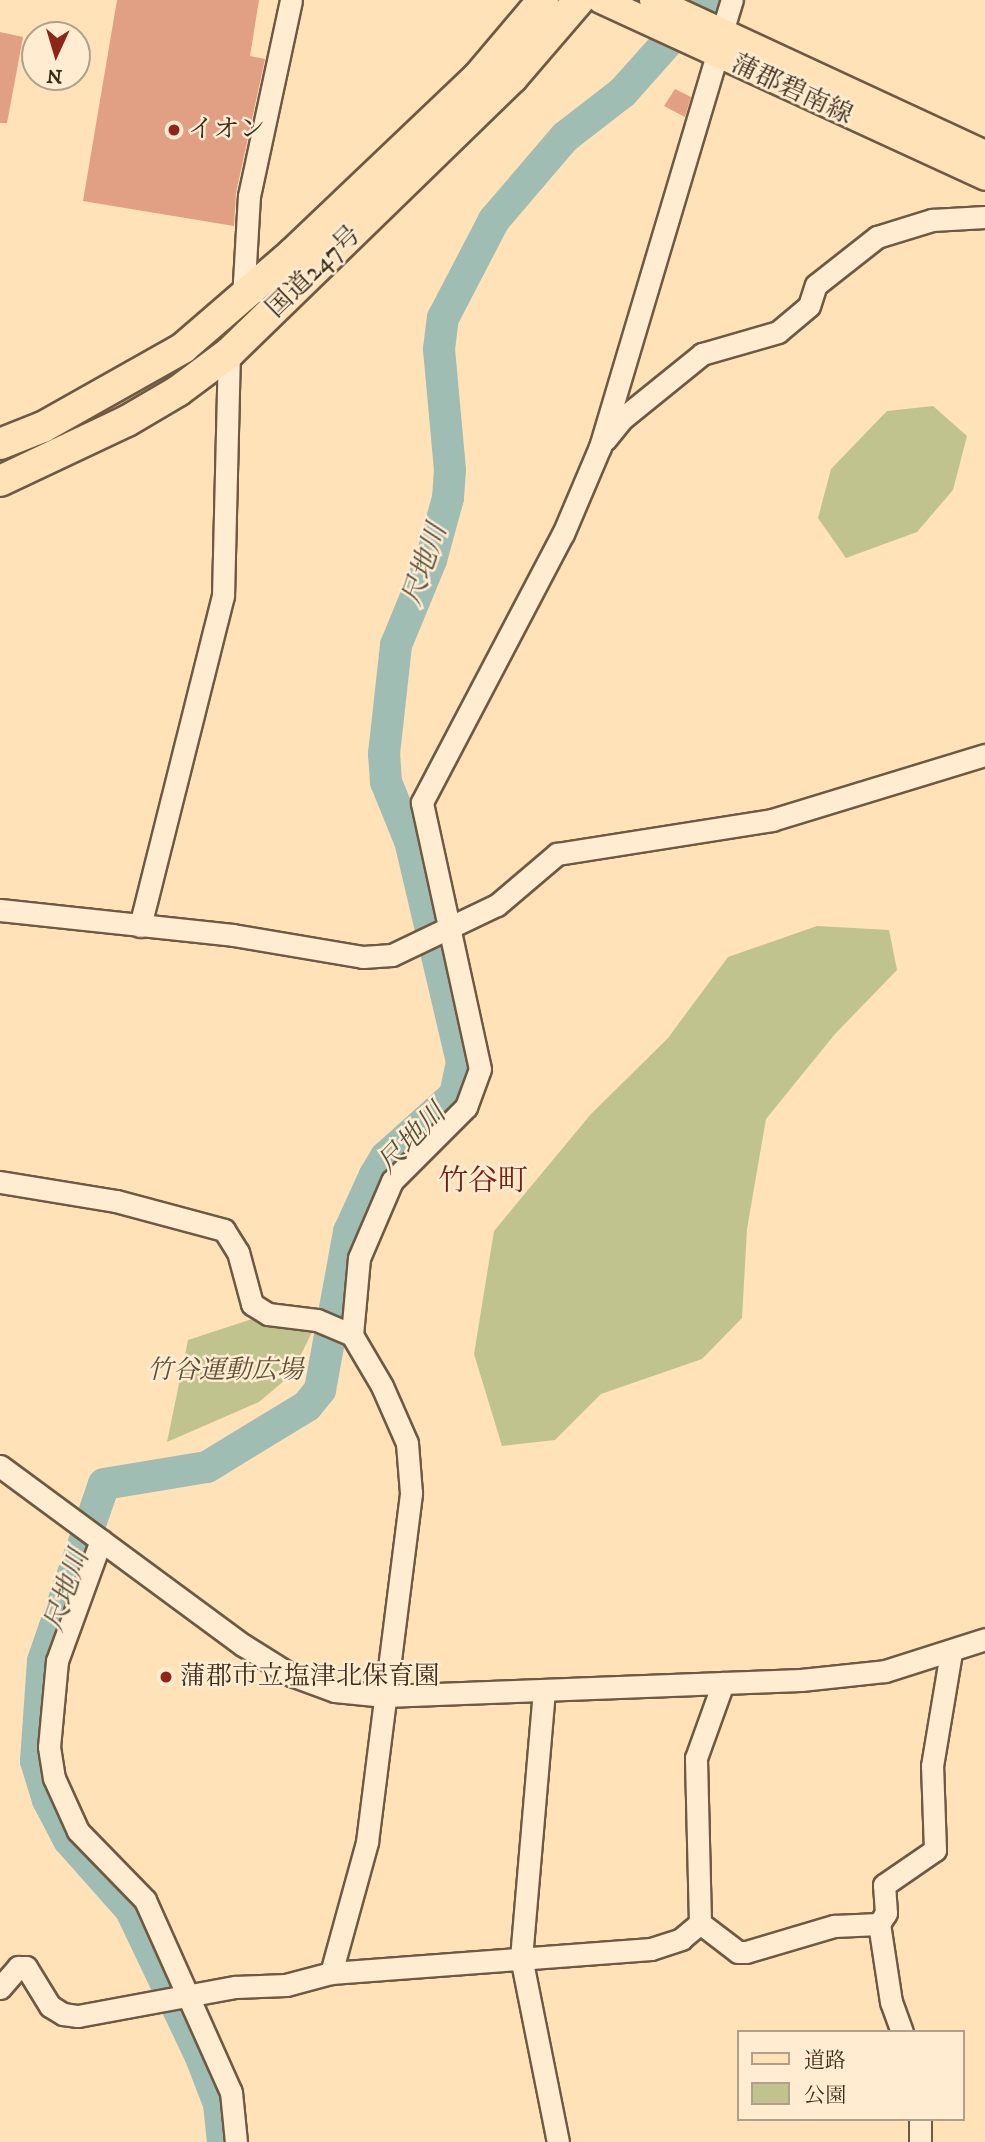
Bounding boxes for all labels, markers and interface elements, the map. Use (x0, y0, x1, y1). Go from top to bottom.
north arrow (21, 21, 91, 91)
street label: 蒲郡碧南線 (726, 48, 858, 132)
text: N (46, 63, 63, 87)
place label: イオン (188, 114, 266, 146)
marker: イオン (166, 122, 182, 138)
street label: 国道247号 (261, 220, 367, 324)
water label: 尺地川 (395, 520, 455, 610)
water label: 尺地川 (371, 1097, 453, 1181)
district label: 竹谷町 (438, 1164, 528, 1200)
park label: 竹谷運動広場 (147, 1355, 303, 1387)
water label: 尺地川 (37, 1546, 97, 1636)
place label: 蒲郡市立塩津北保育園 (180, 1661, 440, 1693)
marker: 蒲郡市立塩津北保育園 (158, 1669, 174, 1685)
legend (736, 2030, 964, 2121)
text: 道路 (804, 2048, 846, 2074)
text: 公園 (804, 2083, 846, 2109)

